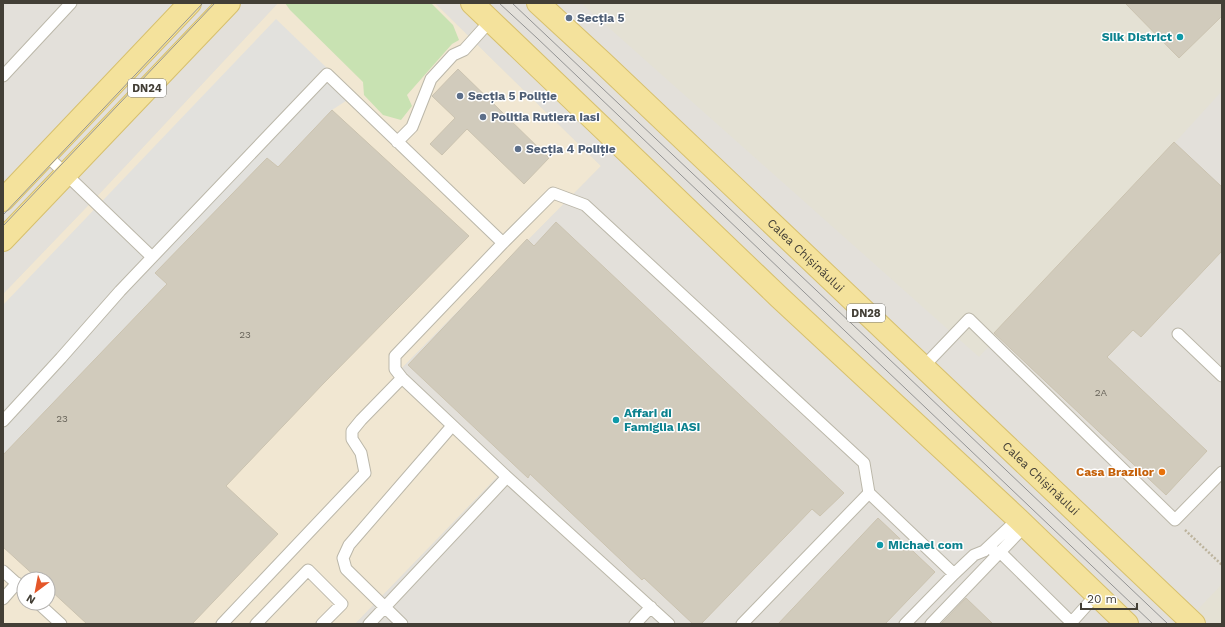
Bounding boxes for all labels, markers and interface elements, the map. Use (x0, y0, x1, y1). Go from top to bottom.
place label: Secția 5 (577, 11, 625, 25)
marker: Secția 5 (564, 13, 574, 23)
place label: Silk District (1102, 30, 1173, 44)
marker: Silk District (1175, 32, 1185, 42)
road number: DN24 (128, 79, 166, 97)
place label: Secția 5 Poliție (468, 89, 557, 103)
marker: Secția 5 Poliție (455, 91, 465, 101)
place label: Politia Rutiera Iasi (491, 110, 600, 124)
marker: Politia Rutiera Iasi (478, 112, 488, 122)
place label: Secția 4 Poliție (526, 142, 616, 156)
marker: Secția 4 Poliție (513, 144, 523, 154)
street label: Calea Chișinăului (764, 216, 847, 295)
road number: DN28 (847, 304, 885, 322)
house number: 23 (239, 329, 251, 340)
house number: 2A (1095, 387, 1108, 398)
place label: Affari di Famiglia IASI (624, 406, 700, 434)
house number: 23 (56, 413, 68, 424)
marker: Affari di Famiglia IASI (611, 415, 621, 425)
street label: Calea Chișinăului (999, 439, 1082, 518)
place label: Casa Brazilor (1076, 465, 1155, 479)
marker: Casa Brazilor (1157, 467, 1167, 477)
place label: Michael com (888, 538, 963, 552)
marker: Michael com (875, 540, 885, 550)
north arrow (16, 571, 56, 611)
scale bar (1081, 585, 1137, 611)
text: N (24, 591, 38, 607)
text: 20 m (1087, 592, 1117, 606)

